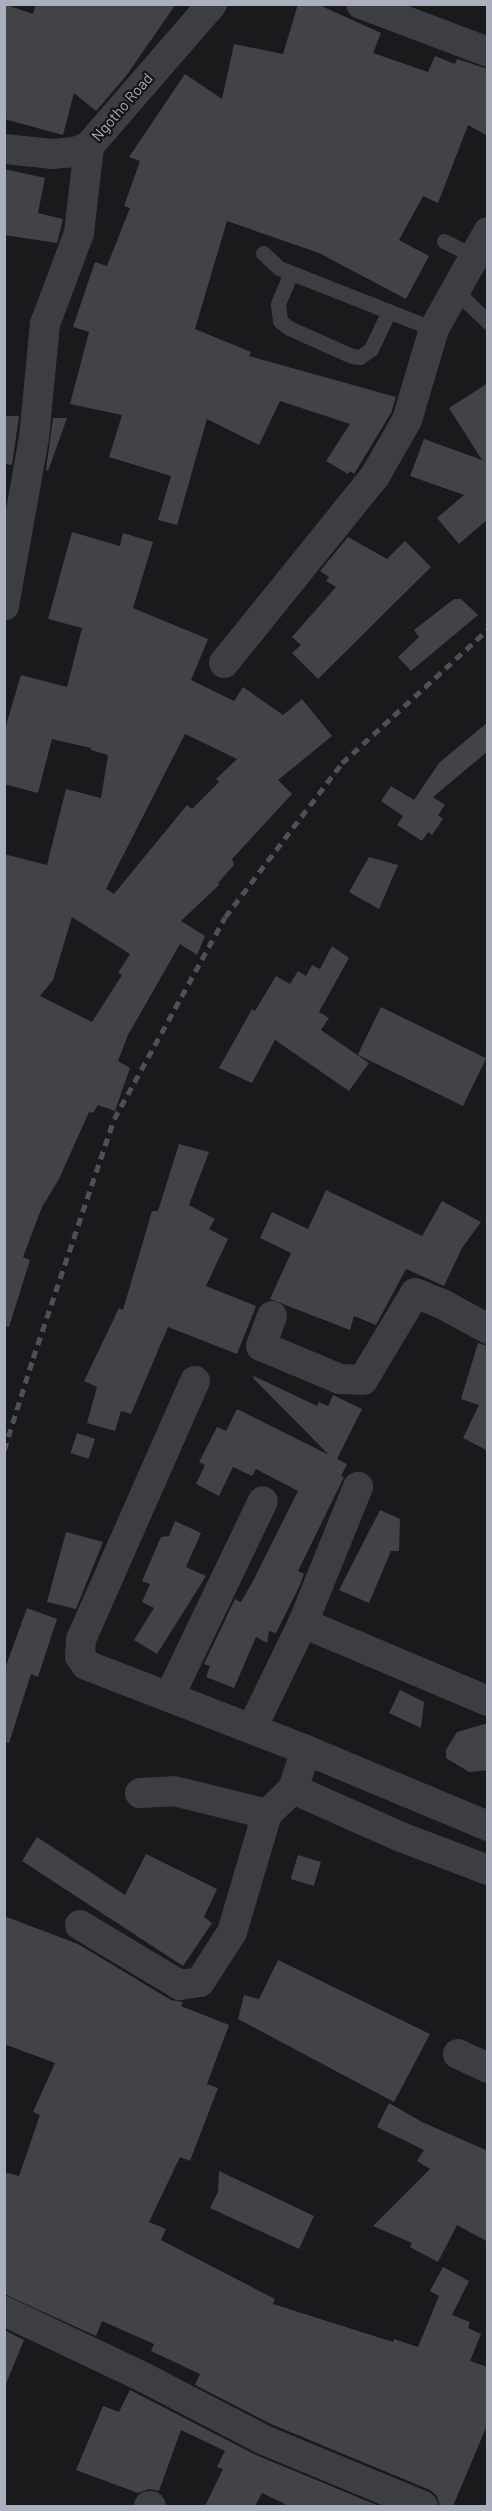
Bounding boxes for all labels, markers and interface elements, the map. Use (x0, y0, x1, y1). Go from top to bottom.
street label: Ngotho Road (88, 69, 156, 145)

